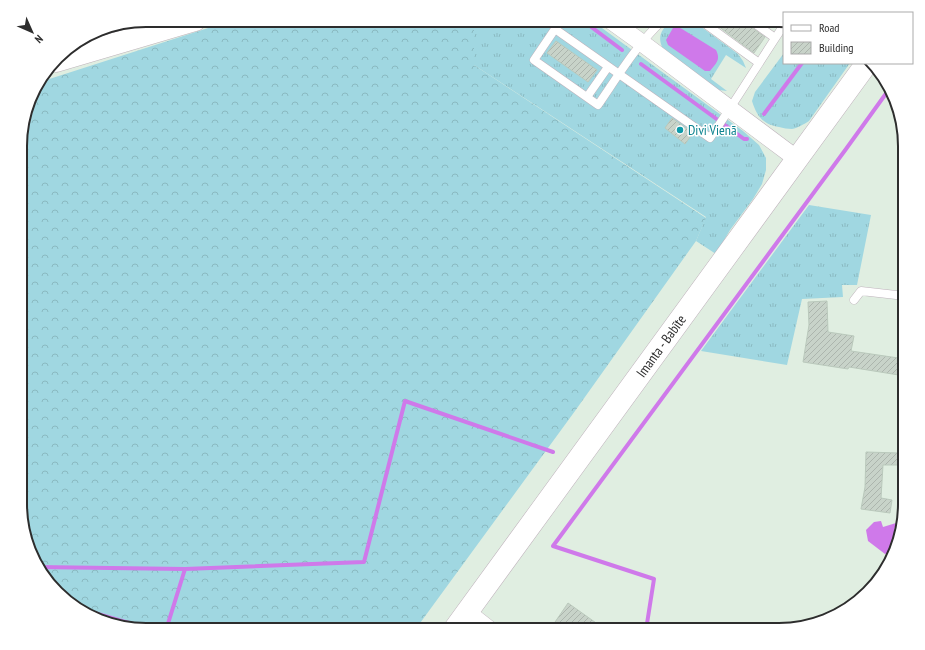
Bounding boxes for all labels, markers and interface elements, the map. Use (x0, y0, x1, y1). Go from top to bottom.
north arrow (12, 12, 52, 52)
legend (783, 12, 913, 64)
text: Road (819, 20, 839, 35)
text: N (32, 32, 46, 46)
text: Building (819, 40, 854, 55)
place label: Divi Vienā (688, 121, 737, 139)
marker: Divi Vienā (675, 125, 685, 135)
street label: Imanta - Babīte (632, 311, 690, 381)

